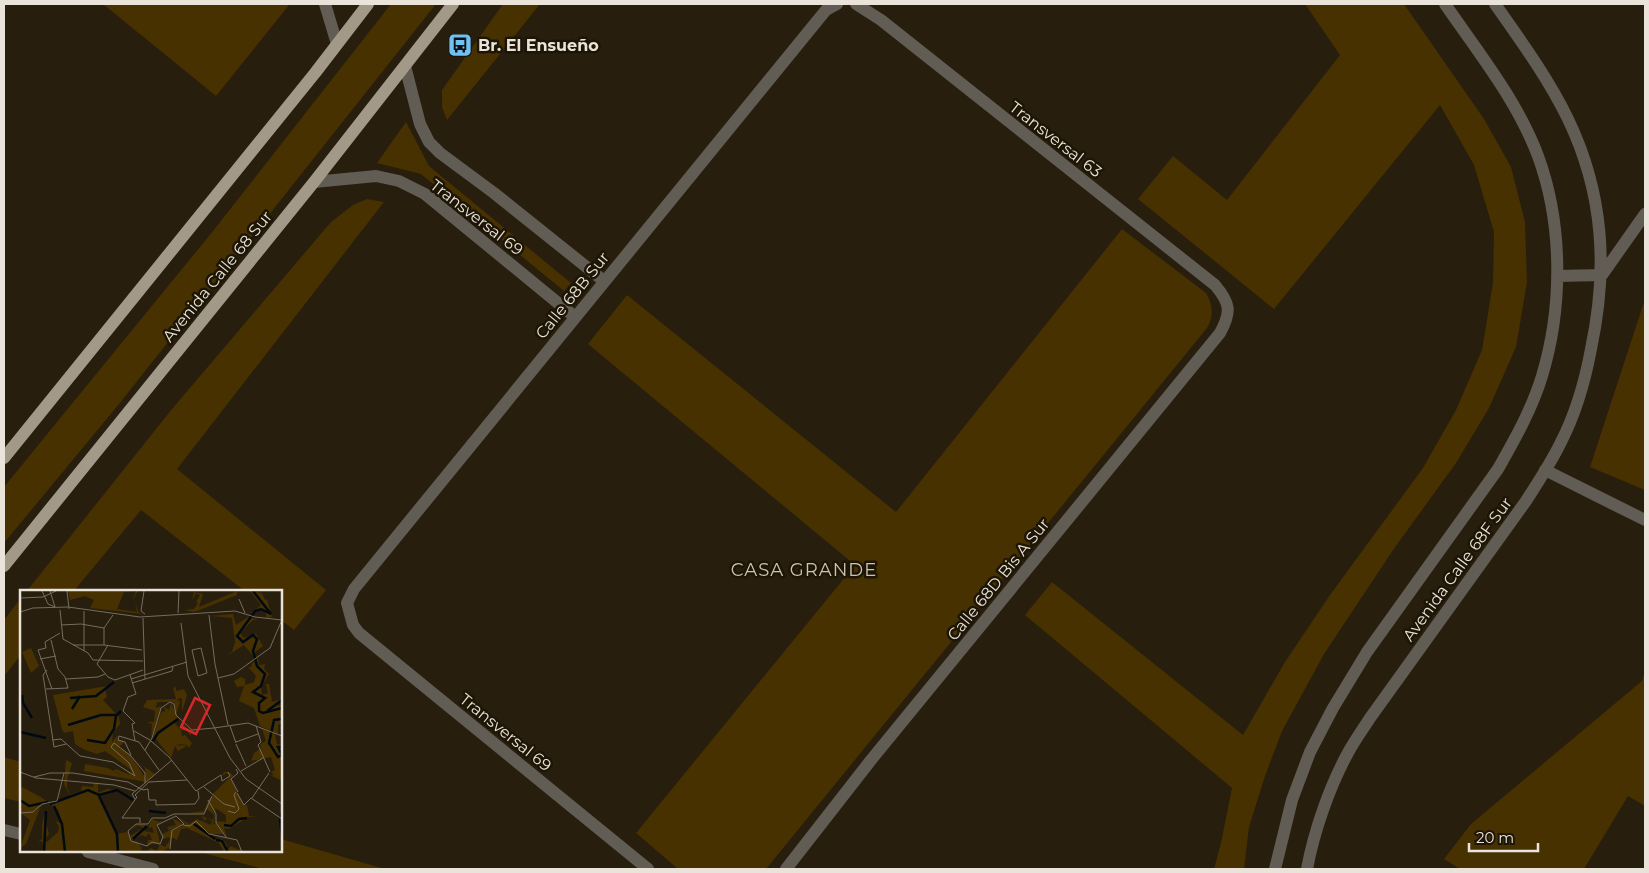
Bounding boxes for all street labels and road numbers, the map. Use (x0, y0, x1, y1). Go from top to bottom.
street label: Transversal 63 (1006, 98, 1106, 181)
street label: Transversal 69 (427, 175, 527, 259)
street label: Avenida Calle 68 Sur (159, 207, 276, 346)
street label: Calle 68B Sur (532, 248, 613, 343)
street label: Avenida Calle 68F Sur (1399, 494, 1516, 645)
street label: Calle 68D Bis A Sur (943, 514, 1053, 644)
street label: Transversal 69 (456, 690, 555, 775)

